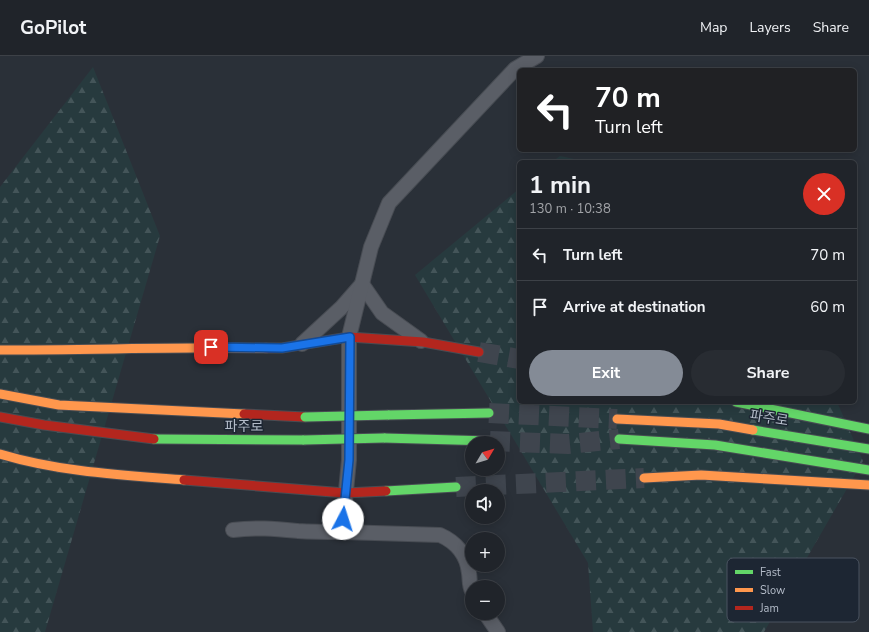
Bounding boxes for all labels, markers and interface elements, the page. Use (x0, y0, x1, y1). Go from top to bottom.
text: GoPilot (20, 15, 86, 41)
text: Map (700, 18, 727, 37)
text: Layers (749, 18, 791, 37)
text: Share (813, 18, 849, 37)
text: 70 m (595, 79, 661, 117)
icon: left (529, 84, 581, 136)
text: Turn left (595, 115, 663, 139)
text: 1 min (529, 169, 591, 201)
button: close (803, 173, 845, 215)
text: 130 m · 10:38 (529, 200, 611, 218)
icon: left (529, 244, 551, 266)
text: Turn left (563, 245, 622, 265)
text: 70 m (810, 245, 845, 265)
icon: arrive (529, 296, 551, 318)
text: Arrive at destination (563, 297, 706, 317)
text: 60 m (810, 297, 845, 317)
pin (194, 330, 228, 364)
icon: arrive (200, 336, 222, 358)
button: Exit (529, 350, 683, 396)
button: Share (691, 350, 845, 396)
street label: 파주로 (748, 406, 790, 430)
street label: 파주로 (225, 417, 263, 436)
north arrow (465, 436, 505, 476)
map controls (465, 436, 505, 620)
button: sound (465, 484, 505, 524)
position arrow (322, 498, 364, 540)
button: + (465, 532, 505, 572)
legend (727, 558, 859, 622)
text: Fast (760, 565, 781, 580)
button: − (465, 580, 505, 620)
text: Slow (760, 583, 785, 598)
text: Jam (759, 601, 779, 616)

